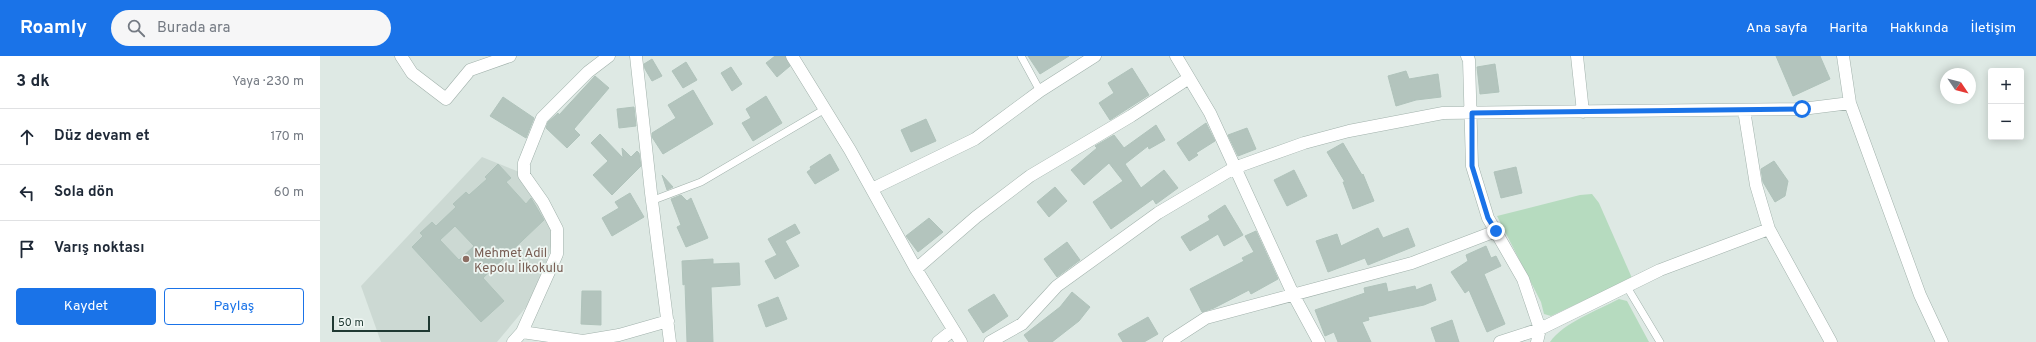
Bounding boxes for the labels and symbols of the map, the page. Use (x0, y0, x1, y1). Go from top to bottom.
north arrow (1940, 68, 1976, 104)
route start (1793, 100, 1811, 118)
route end (1487, 222, 1505, 240)
place label: Mehmet Adil Kepolu İlkokulu (474, 246, 564, 277)
marker: Mehmet Adil Kepolu İlkokulu (461, 254, 471, 264)
scale bar (332, 314, 430, 333)

